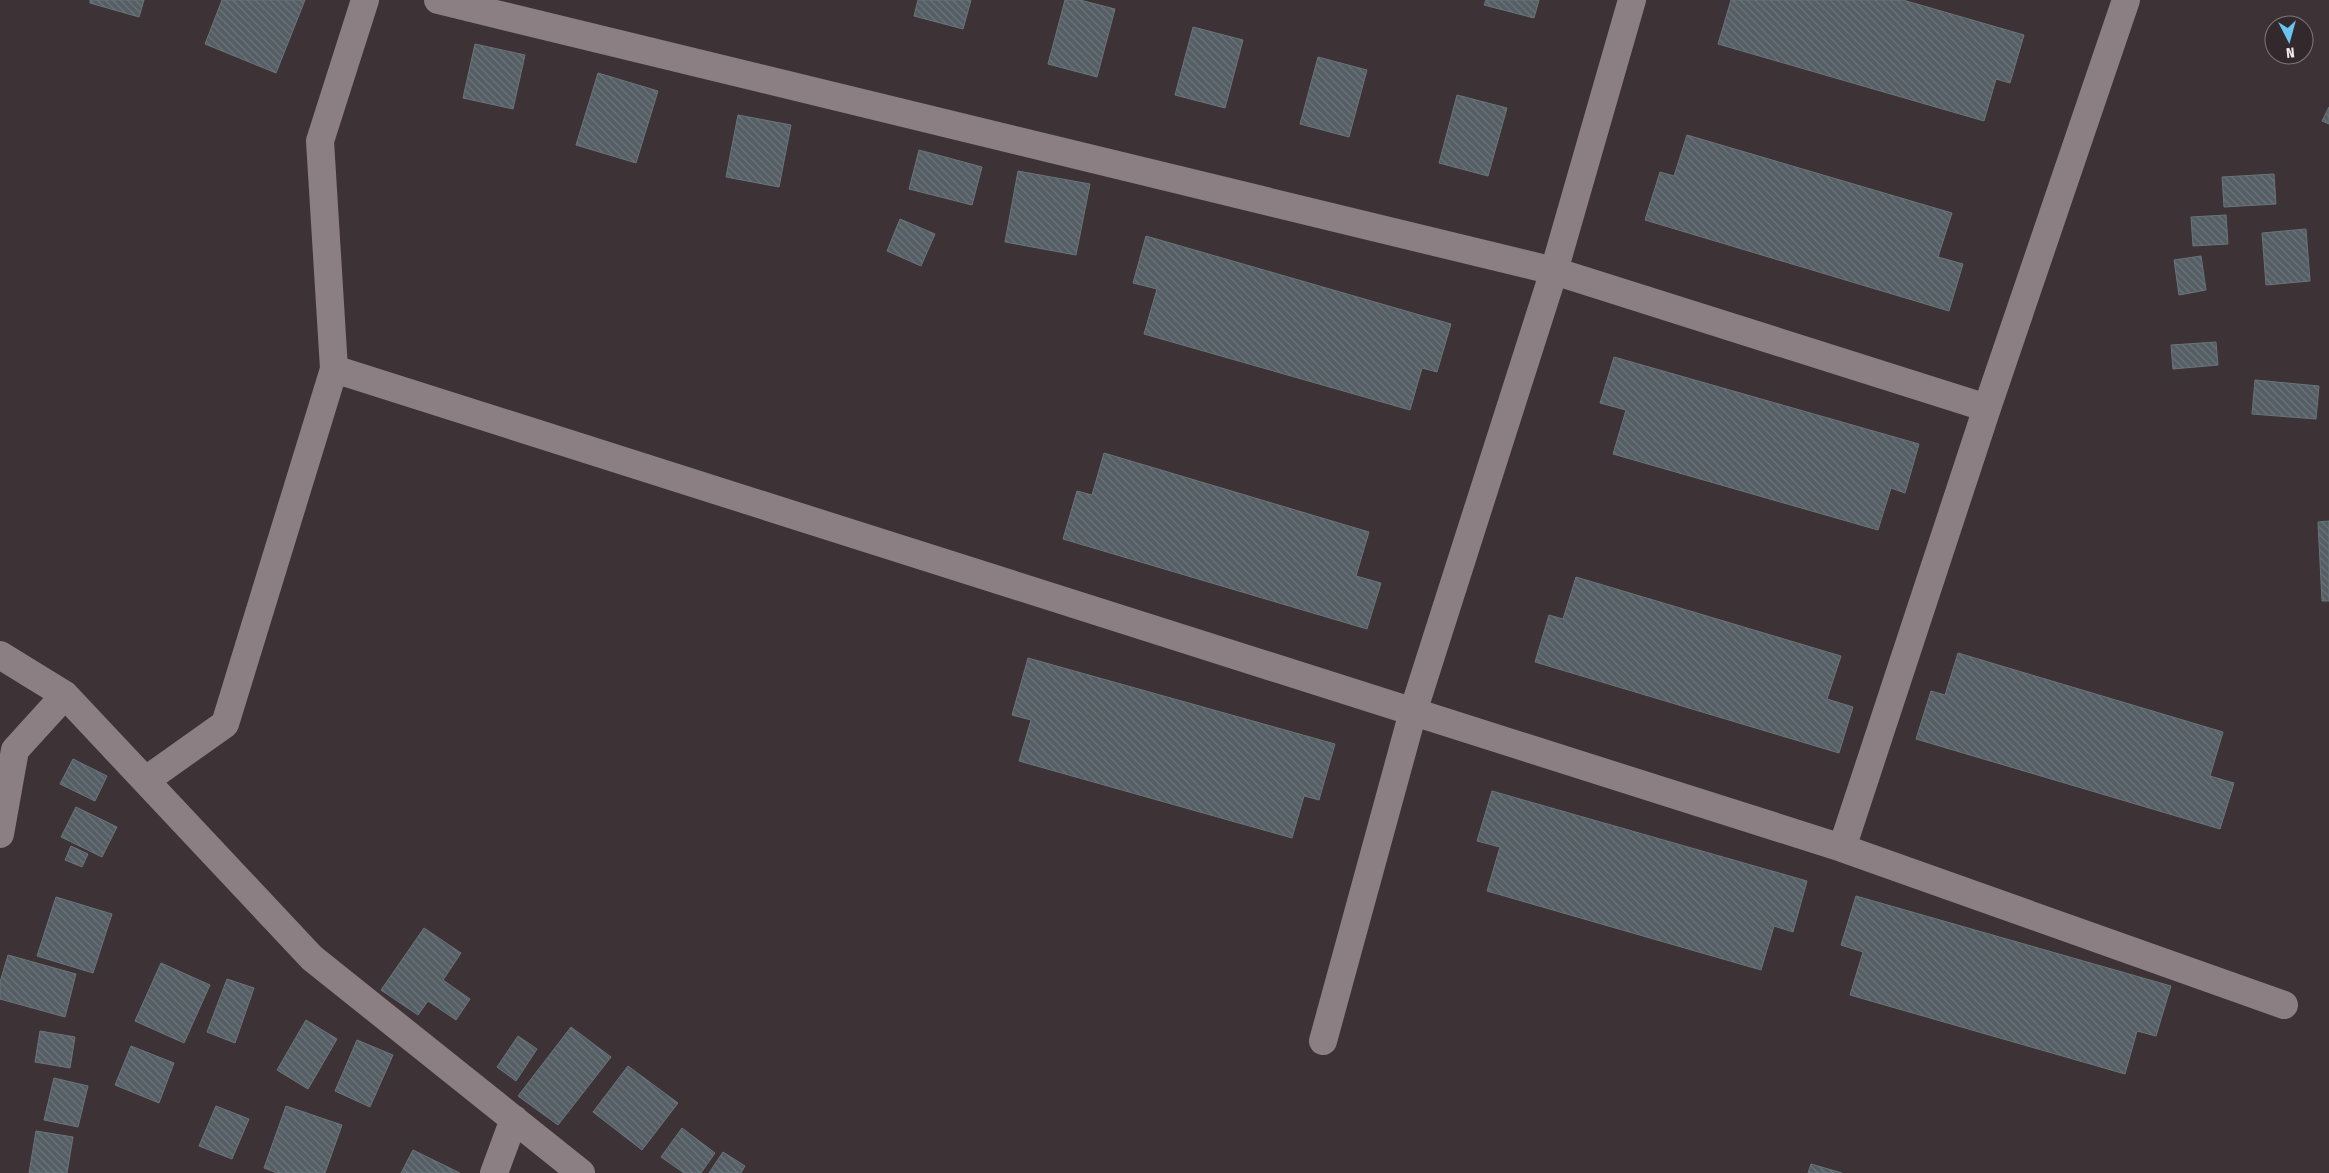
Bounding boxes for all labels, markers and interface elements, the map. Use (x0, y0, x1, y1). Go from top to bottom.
north arrow (2264, 15, 2314, 65)
text: N (2285, 44, 2295, 61)

